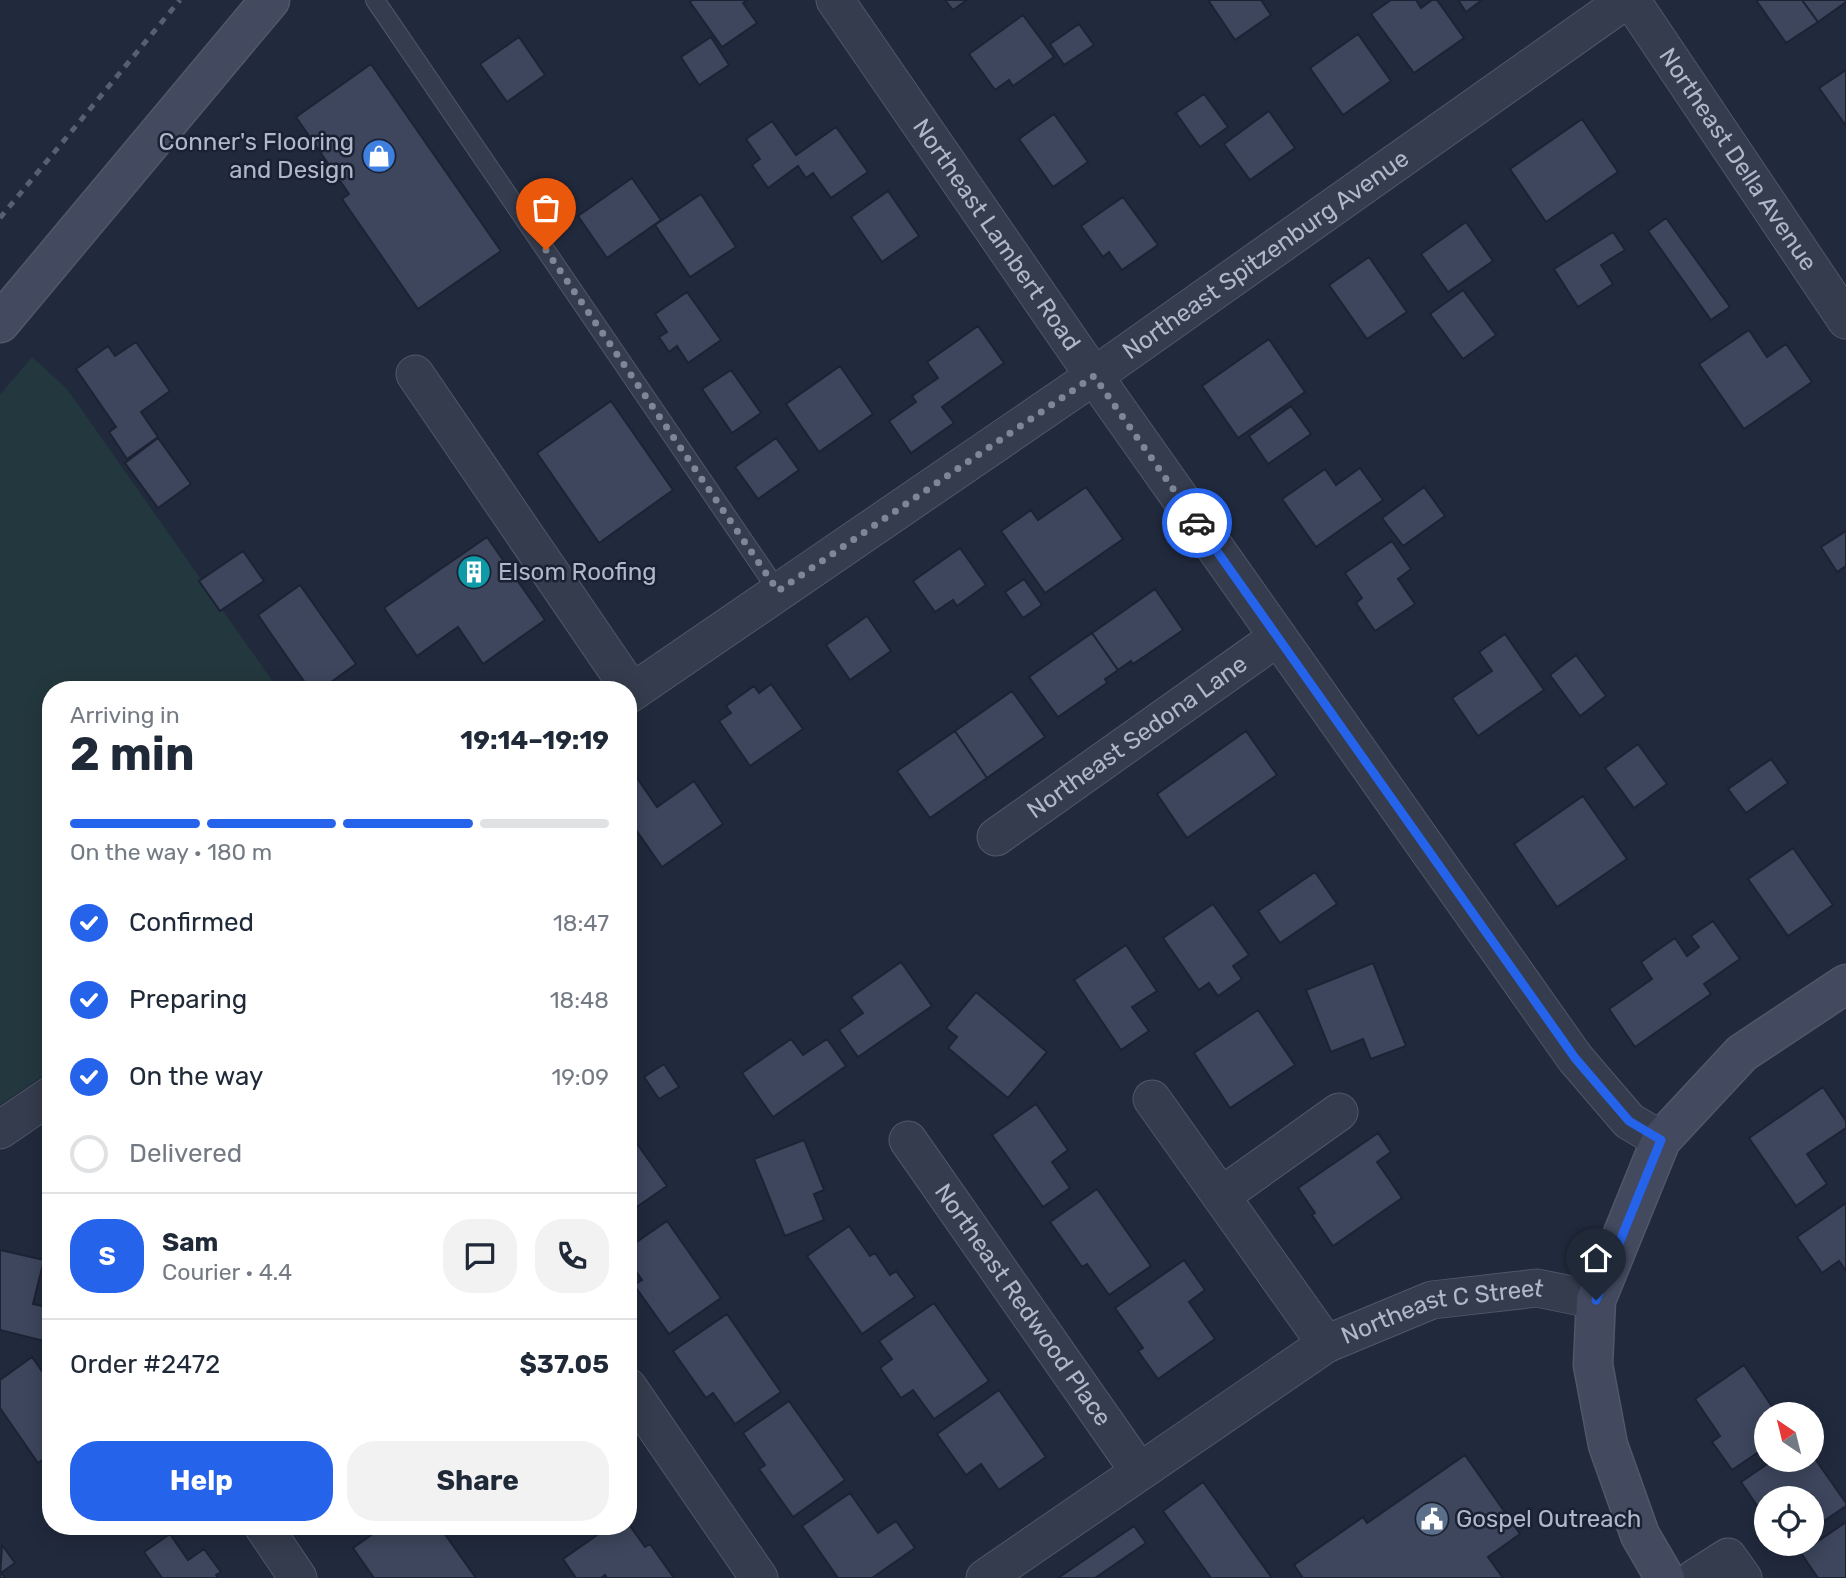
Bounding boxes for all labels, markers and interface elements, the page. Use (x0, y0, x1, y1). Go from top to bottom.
street label: Northeast Della Avenue (1653, 43, 1823, 276)
street label: Northeast Lambert Road (907, 114, 1086, 356)
place label: Conner's Flooring and Design (159, 128, 354, 184)
shop icon: Conner's Flooring and Design (360, 137, 398, 175)
street label: Northeast Spitzenburg Avenue (1117, 144, 1414, 365)
pin (516, 178, 576, 250)
icon: bag (527, 189, 565, 227)
courier (1162, 488, 1232, 558)
icon: car (1178, 504, 1216, 542)
building icon: Elsom Roofing (455, 553, 493, 591)
place label: Elsom Roofing (498, 558, 657, 586)
street label: Northeast Sedona Lane (1022, 650, 1252, 824)
text: Arriving in (70, 701, 180, 729)
text: 19:14–19:19 (460, 725, 609, 756)
text: 2 min (70, 727, 195, 782)
text: On the way · 180 m (70, 838, 272, 866)
icon: check (70, 904, 108, 942)
text: Confirmed (129, 907, 254, 938)
text: 18:47 (553, 909, 609, 937)
icon: check (70, 981, 108, 1019)
text: Preparing (129, 984, 247, 1015)
text: 18:48 (550, 986, 609, 1014)
icon: check (70, 1058, 108, 1096)
text: On the way (129, 1061, 263, 1092)
text: 19:09 (551, 1063, 609, 1091)
text: Delivered (129, 1138, 242, 1169)
street label: Northeast Redwood Place (929, 1178, 1117, 1431)
button: chat (443, 1219, 517, 1293)
button: phone (535, 1219, 609, 1293)
text: Sam (162, 1227, 218, 1258)
pin (1566, 1228, 1626, 1300)
icon: home (1577, 1239, 1615, 1277)
text: S (98, 1241, 116, 1272)
text: Courier · 4.4 (162, 1258, 292, 1286)
street label: Northeast C Street (1337, 1274, 1546, 1350)
text: Order #2472 (70, 1349, 220, 1380)
text: $37.05 (519, 1349, 609, 1380)
north arrow (1754, 1402, 1824, 1472)
map controls (1754, 1402, 1824, 1556)
button: Help (70, 1441, 333, 1521)
button: Share (347, 1441, 609, 1521)
button: locate (1754, 1486, 1824, 1556)
public building icon: Gospel Outreach (1413, 1500, 1451, 1538)
place label: Gospel Outreach (1456, 1505, 1641, 1533)

